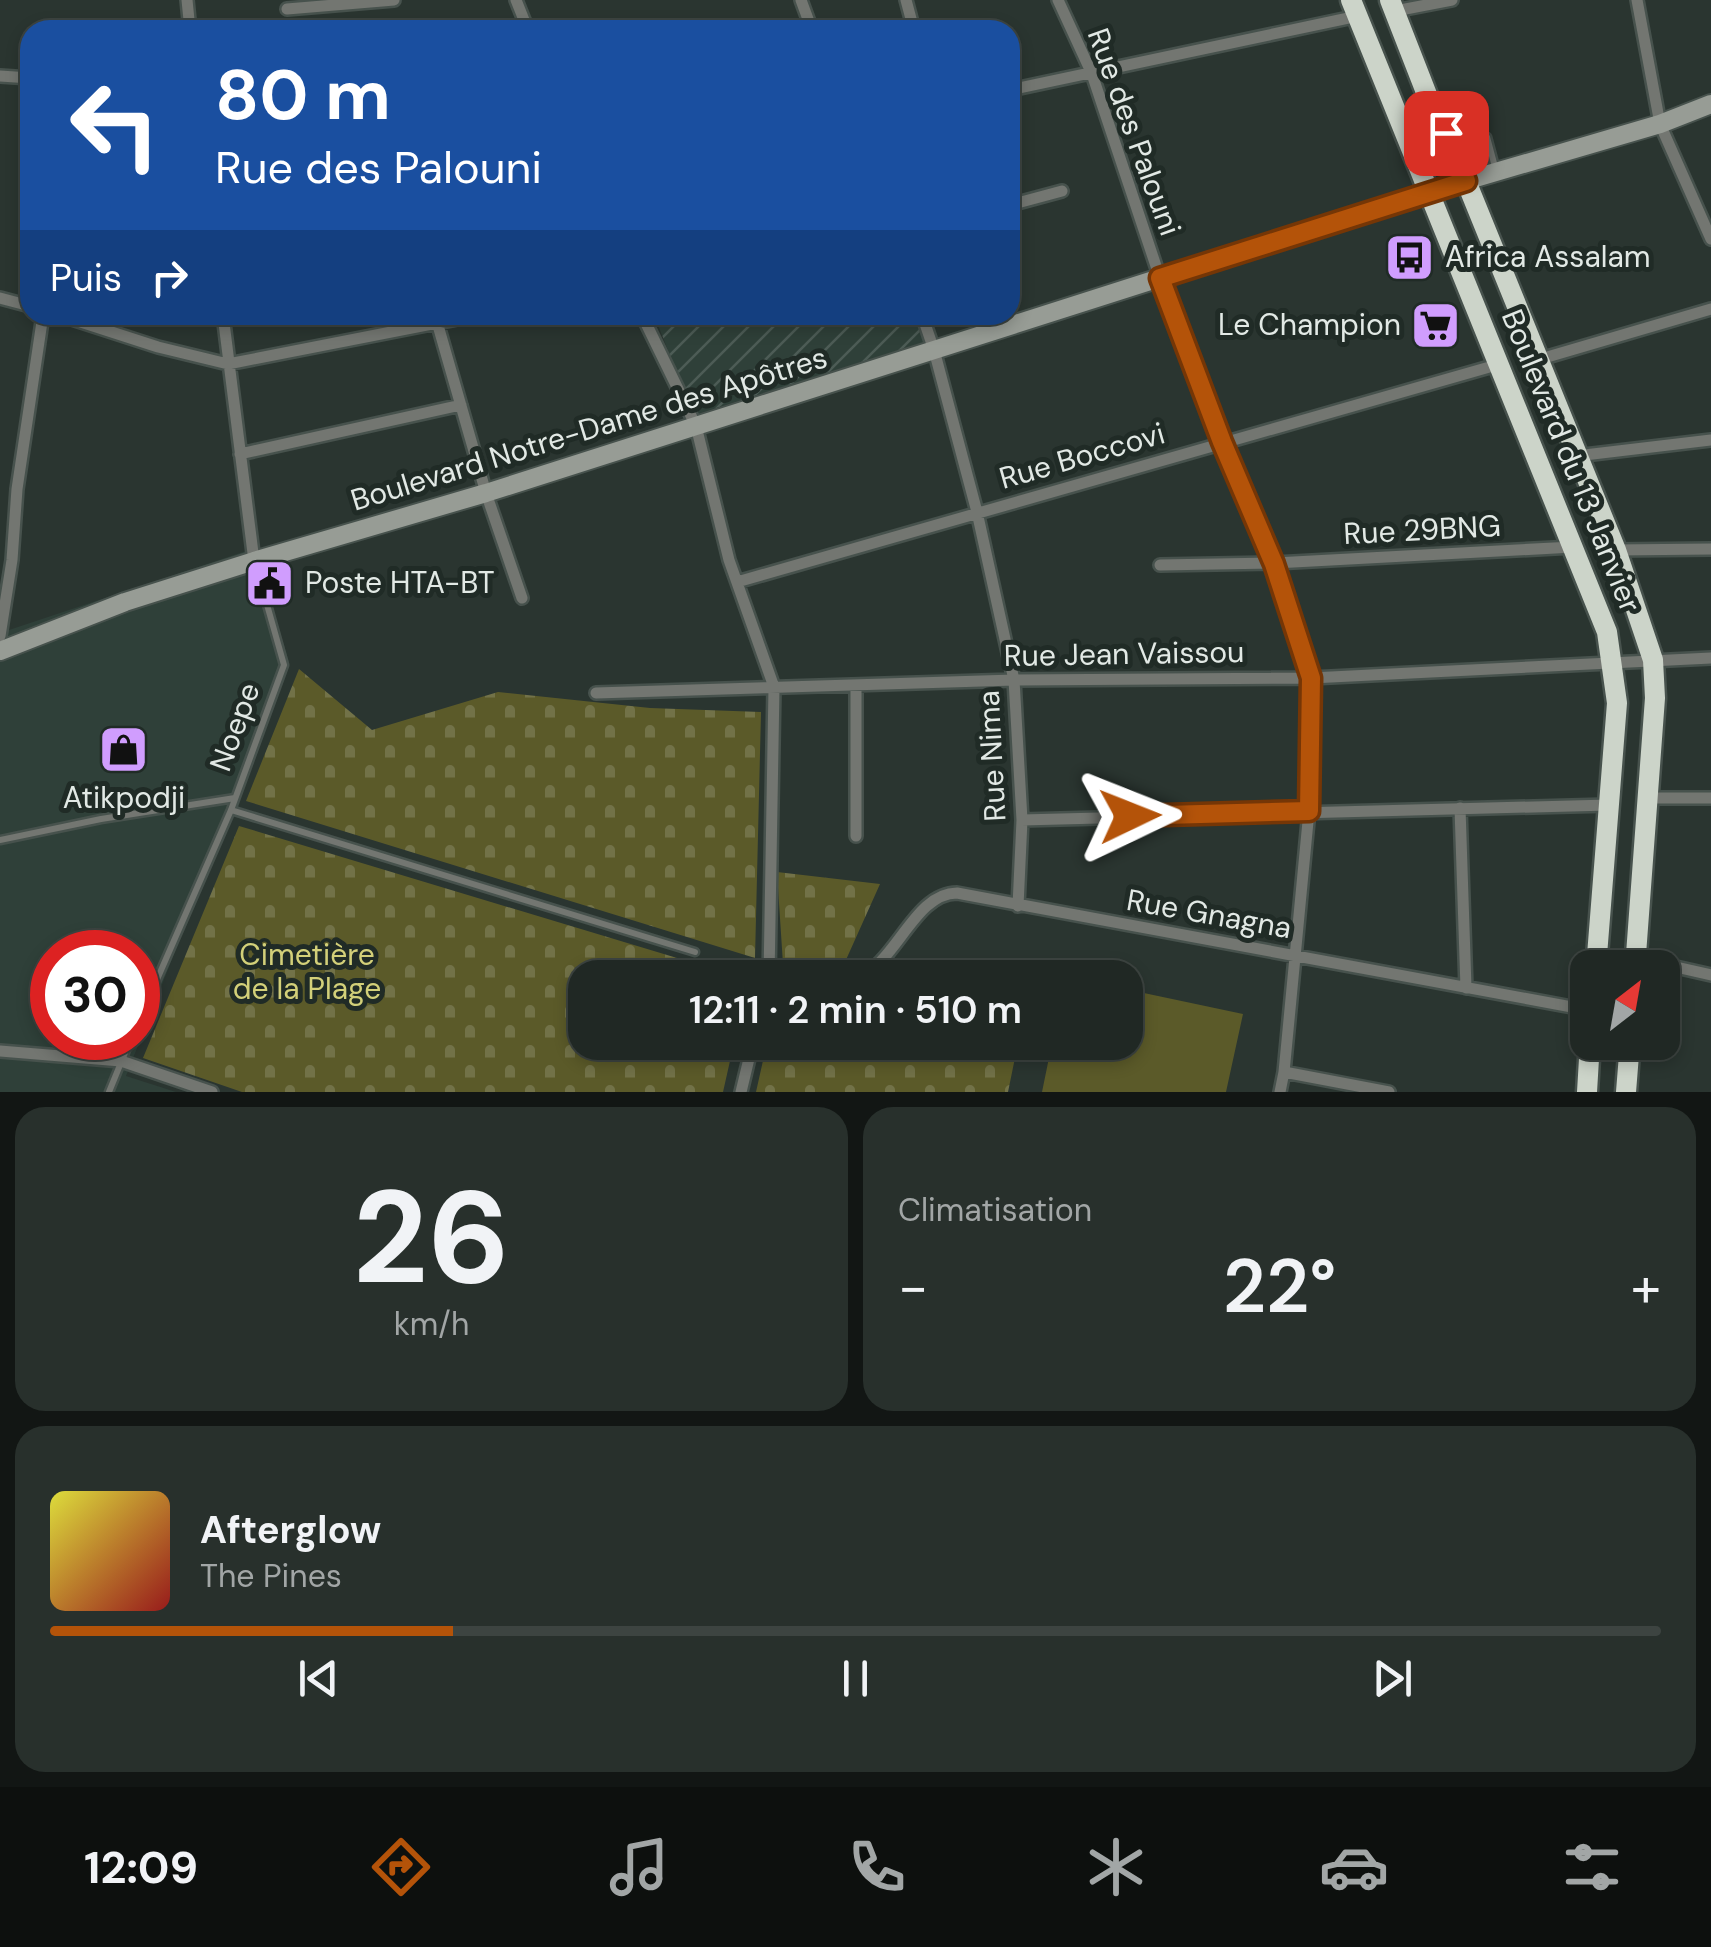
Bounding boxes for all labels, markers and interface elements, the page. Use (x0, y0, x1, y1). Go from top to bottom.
street label: Rue des Palouni (1079, 23, 1190, 241)
text: 80 m (215, 50, 391, 141)
icon: left (50, 60, 180, 190)
pin (1404, 91, 1489, 176)
icon: arrive (1419, 106, 1474, 161)
text: Rue des Palouni (215, 138, 542, 197)
bus stop icon: Africa Assalam (1384, 231, 1436, 283)
place label: Africa Assalam (1445, 237, 1650, 276)
icon: right (142, 250, 197, 305)
text: Puis (50, 253, 122, 303)
supermarket icon: Le Champion (1410, 299, 1462, 351)
street label: Boulevard du 13 Janvier (1493, 304, 1650, 618)
place label: Le Champion (1218, 305, 1401, 344)
street label: Boulevard Notre-Dame des Apôtres (346, 337, 832, 520)
street label: Rue Boccovi (995, 413, 1169, 498)
street label: Rue 29BNG (1342, 506, 1502, 553)
public building icon: Poste HTA-BT (244, 557, 296, 609)
place label: Poste HTA-BT (305, 563, 495, 602)
street label: Rue Jean Vaissou (1003, 632, 1245, 675)
street label: Noepe (201, 677, 268, 776)
street label: Rue Nima (969, 690, 1014, 822)
shop icon: Atikpodji (98, 723, 150, 775)
position arrow (1078, 764, 1182, 868)
place label: Atikpodji (63, 778, 185, 817)
street label: Rue Gnagna (1124, 880, 1295, 947)
speed limit sign: 30 (30, 930, 160, 1060)
park label: Cimetière de la Plage (233, 935, 381, 1008)
north arrow (1570, 950, 1680, 1060)
map controls (1570, 950, 1680, 1060)
text: 12:11 · 2 min · 510 m (689, 985, 1022, 1035)
text: 26 (353, 1153, 510, 1322)
text: Climatisation (898, 1189, 1092, 1231)
text: 22° (1223, 1238, 1336, 1335)
text: − (898, 1251, 928, 1323)
text: + (1631, 1251, 1661, 1323)
text: km/h (394, 1303, 469, 1345)
text: Afterglow (200, 1505, 381, 1555)
text: The Pines (200, 1555, 342, 1597)
icon: previous (291, 1651, 346, 1706)
icon: pause (828, 1651, 883, 1706)
icon: next (1365, 1651, 1420, 1706)
icon: directions (366, 1832, 436, 1902)
icon: music (604, 1832, 674, 1902)
icon: phone (842, 1832, 912, 1902)
icon: climate (1081, 1832, 1151, 1902)
icon: car (1319, 1832, 1389, 1902)
icon: filters (1557, 1832, 1627, 1902)
text: 12:09 (84, 1838, 198, 1897)

